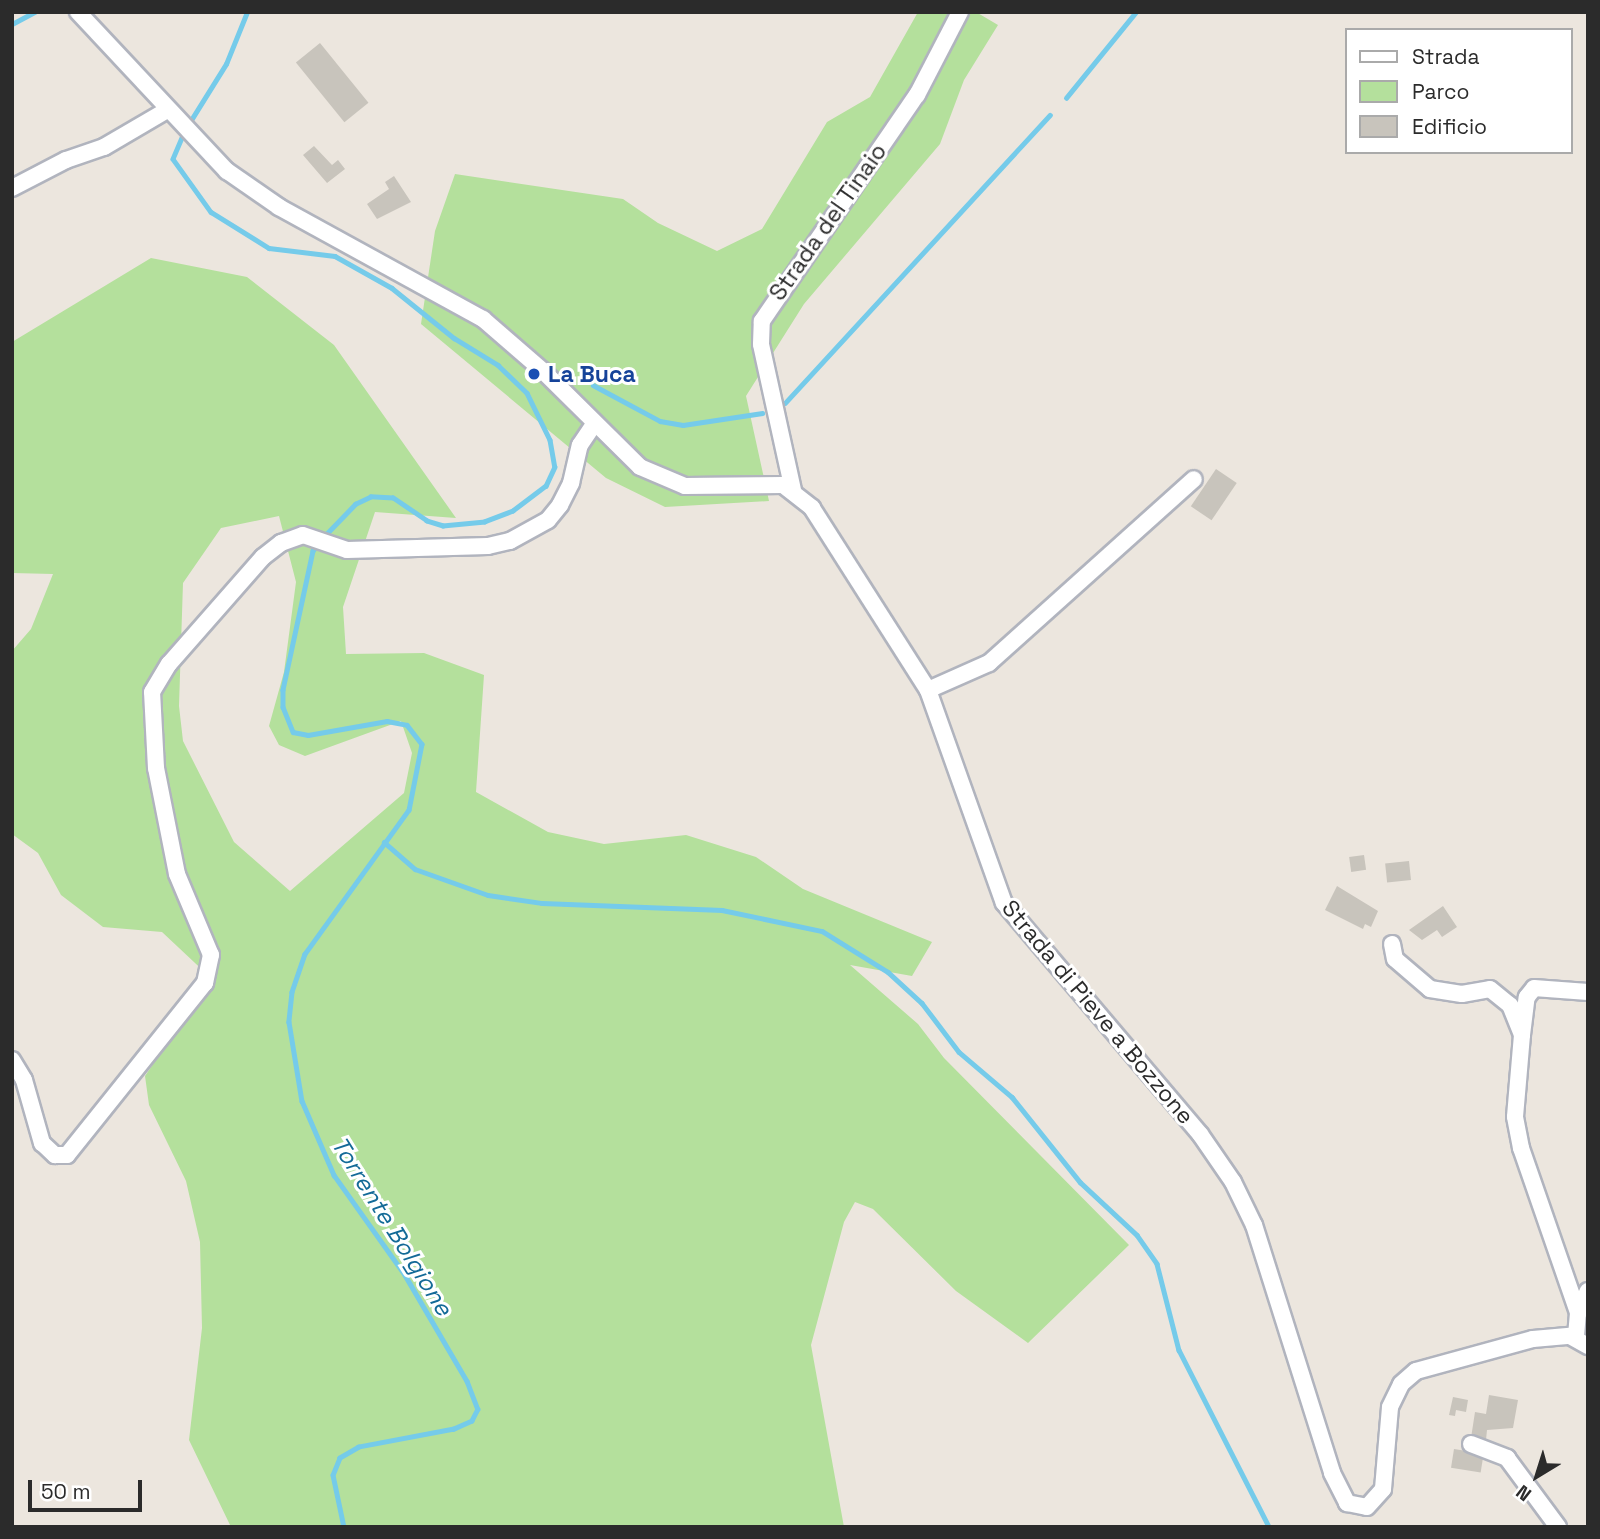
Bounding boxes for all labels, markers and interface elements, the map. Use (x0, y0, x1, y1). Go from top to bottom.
legend (1344, 28, 1572, 154)
text: Strada (1412, 43, 1479, 70)
text: Parco (1412, 78, 1470, 105)
text: Edificio (1412, 113, 1487, 140)
street label: Strada del Tinaio (763, 138, 893, 306)
place label: La Buca (548, 360, 636, 388)
marker: La Buca (526, 366, 542, 382)
street label: Strada di Pieve a Bozzone (996, 894, 1200, 1130)
water label: Torrente Bolgione (325, 1131, 459, 1321)
north arrow (1502, 1441, 1572, 1511)
scale bar (32, 1466, 145, 1510)
text: 50 m (41, 1478, 91, 1505)
text: N (1511, 1479, 1536, 1507)

